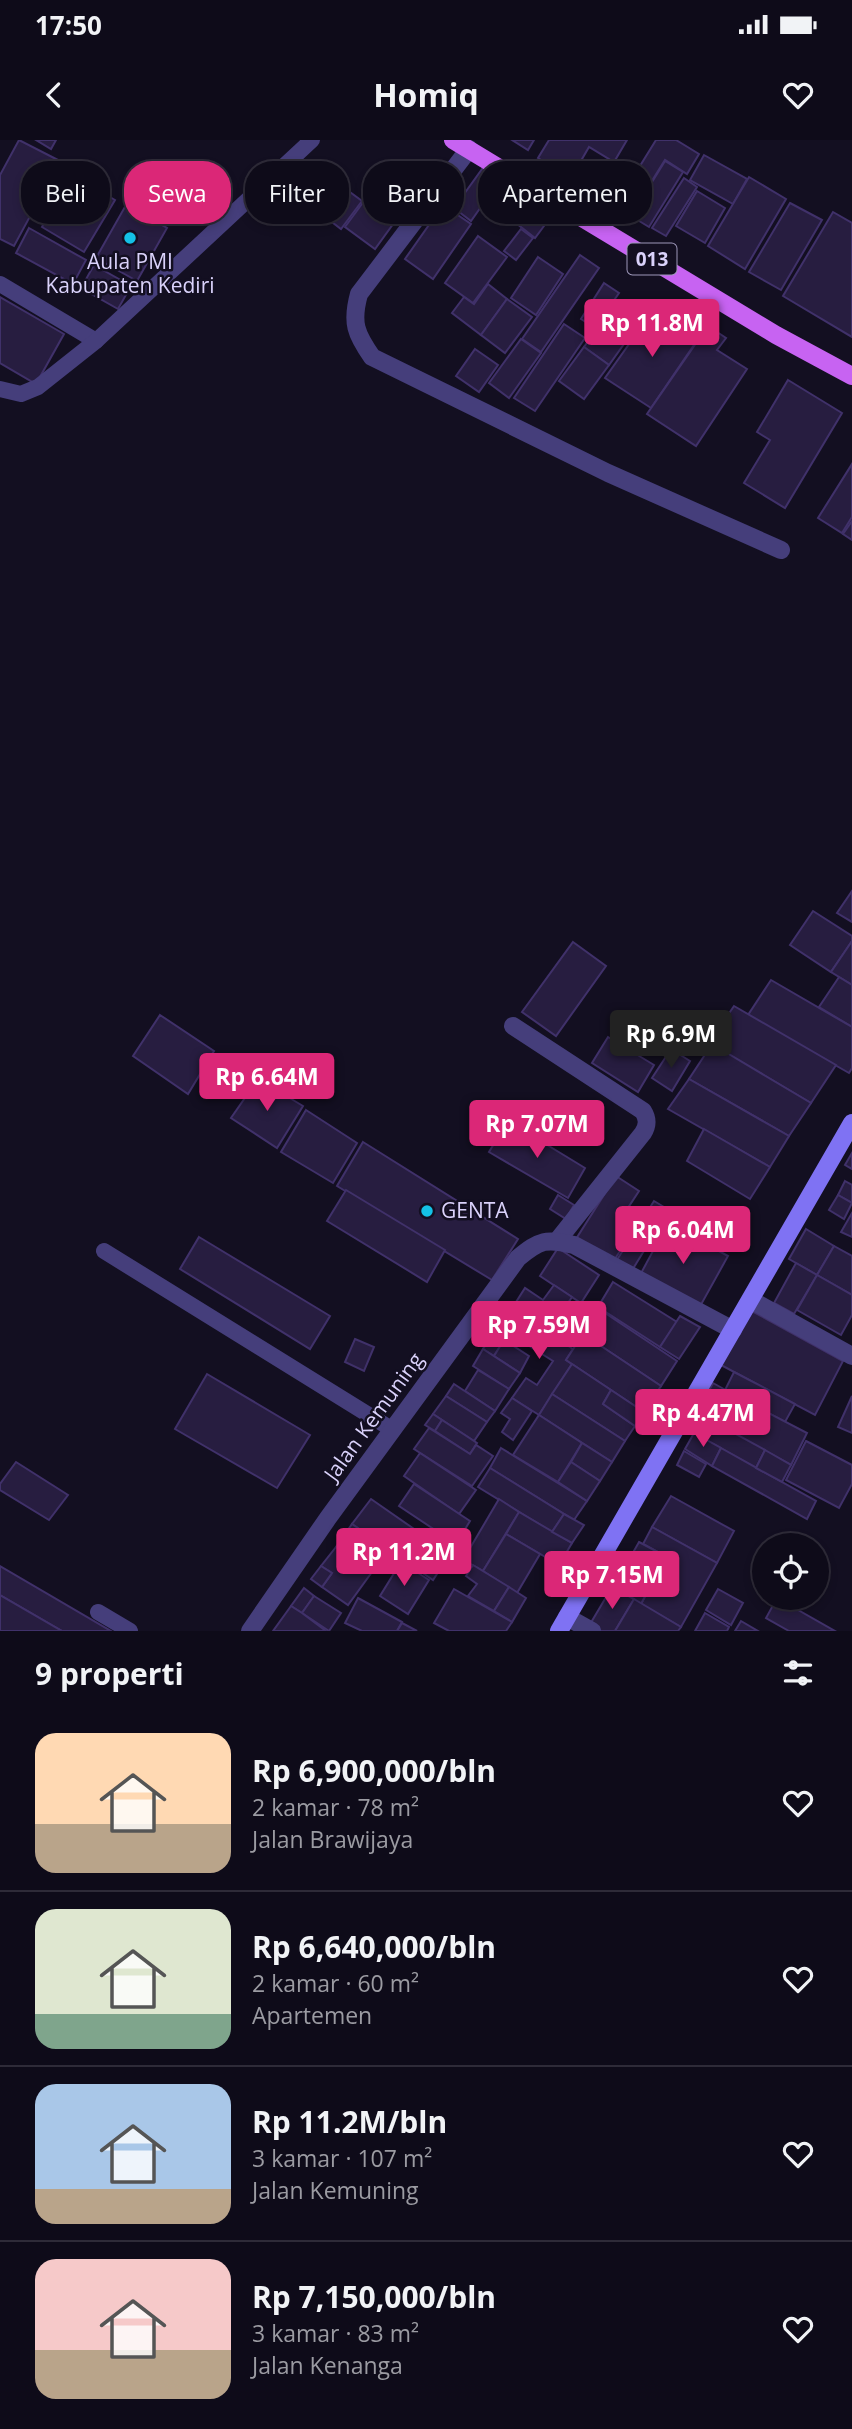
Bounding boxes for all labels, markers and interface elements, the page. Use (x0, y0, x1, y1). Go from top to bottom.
text: 17:50 (35, 7, 102, 43)
text: Homiq (373, 73, 479, 116)
icon: back (35, 76, 73, 114)
icon: heart (779, 76, 817, 114)
chip: Beli (21, 161, 110, 224)
chip: Sewa (124, 161, 231, 224)
chip: Filter (245, 161, 349, 224)
chip: Baru (363, 161, 464, 224)
chip: Apartemen (478, 161, 652, 224)
marker: Aula PMI Kabupaten Kediri (122, 230, 138, 246)
road number: 013 (628, 244, 676, 274)
place label: Aula PMI Kabupaten Kediri (45, 247, 215, 299)
pin: Rp 11.8M (580, 300, 724, 359)
text: Rp 11.8M (600, 306, 704, 338)
pin: Rp 6.9M (606, 1010, 736, 1070)
text: Rp 6.9M (626, 1017, 716, 1049)
pin: Rp 6.64M (195, 1054, 339, 1113)
text: Rp 6.64M (215, 1060, 319, 1092)
pin: Rp 7.07M (465, 1100, 609, 1160)
text: Rp 7.07M (485, 1107, 589, 1139)
place label: GENTA (441, 1196, 509, 1224)
marker: GENTA (419, 1203, 435, 1219)
pin: Rp 6.04M (611, 1206, 755, 1266)
text: Rp 6.04M (631, 1213, 735, 1245)
pin: Rp 7.59M (467, 1302, 611, 1361)
text: Rp 7.59M (487, 1308, 591, 1340)
street label: Jalan Kemuning (316, 1347, 429, 1488)
pin: Rp 4.47M (631, 1390, 775, 1449)
text: Rp 4.47M (651, 1396, 755, 1428)
pin: Rp 11.2M (332, 1528, 476, 1588)
map controls (752, 1533, 829, 1610)
button: locate (752, 1533, 829, 1610)
text: Rp 11.2M (352, 1535, 456, 1567)
pin: Rp 7.15M (540, 1552, 684, 1611)
text: Rp 7.15M (560, 1558, 664, 1590)
text: 9 properti (35, 1653, 184, 1694)
icon: filters (779, 1654, 817, 1692)
text: Rp 6,900,000/bln (252, 1750, 496, 1791)
icon: home (91, 1761, 175, 1845)
icon: heart (779, 1784, 817, 1822)
text: 2 kamar · 78 m² (252, 1791, 419, 1823)
text: Jalan Brawijaya (252, 1823, 413, 1855)
text: Rp 6,640,000/bln (252, 1926, 496, 1967)
icon: home (91, 1937, 175, 2021)
icon: heart (779, 1960, 817, 1998)
text: 2 kamar · 60 m² (252, 1967, 419, 1999)
text: Apartemen (252, 1999, 372, 2031)
text: Rp 11.2M/bln (252, 2101, 447, 2142)
icon: home (91, 2112, 175, 2196)
icon: heart (779, 2135, 817, 2173)
text: 3 kamar · 107 m² (252, 2142, 432, 2174)
text: Jalan Kemuning (252, 2174, 419, 2206)
text: Rp 7,150,000/bln (252, 2276, 496, 2317)
icon: home (91, 2287, 175, 2371)
icon: heart (779, 2310, 817, 2348)
text: 3 kamar · 83 m² (252, 2317, 419, 2349)
text: Jalan Kenanga (252, 2349, 403, 2381)

